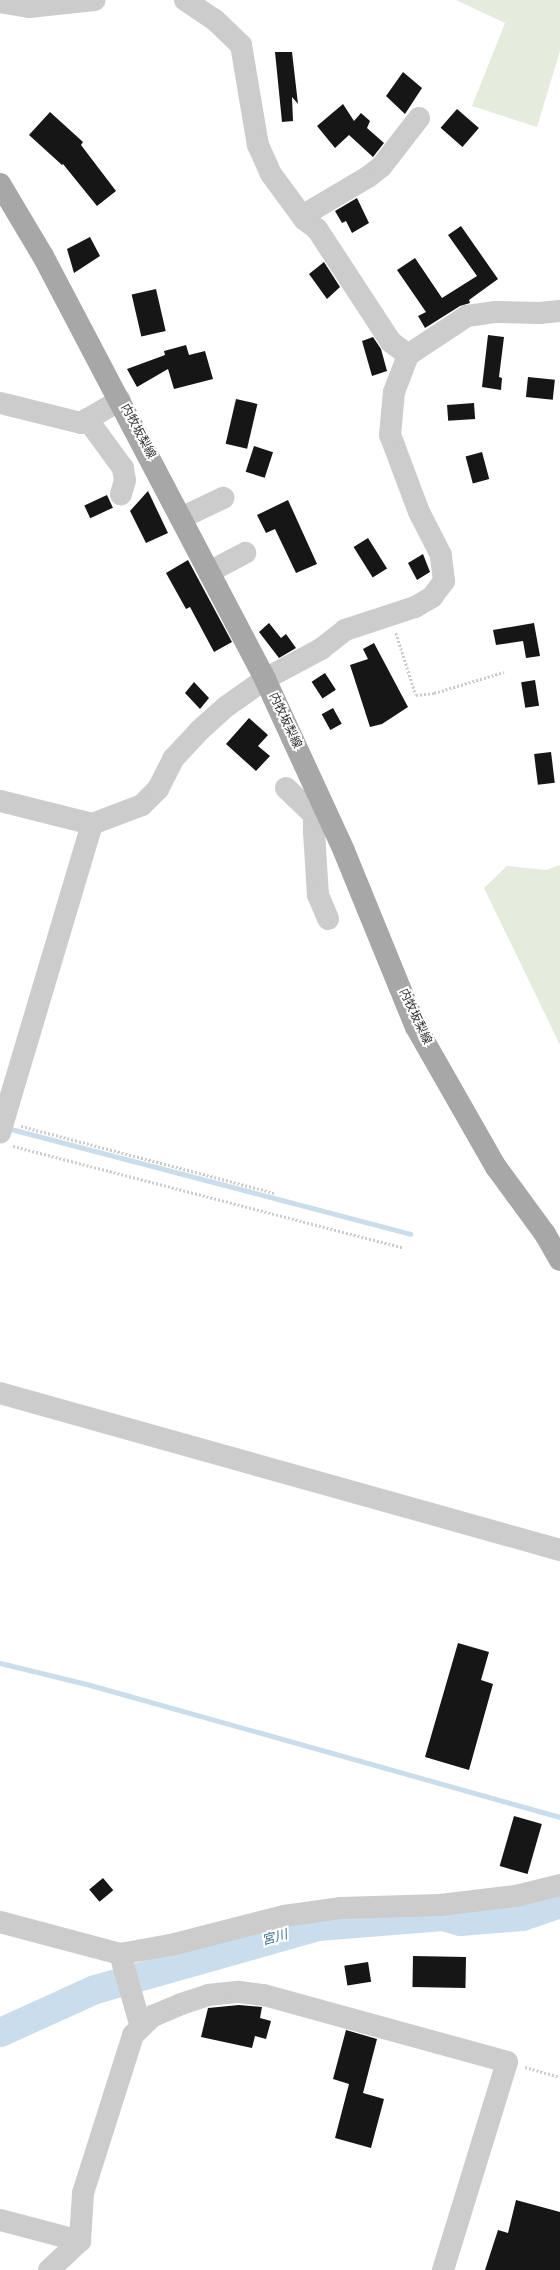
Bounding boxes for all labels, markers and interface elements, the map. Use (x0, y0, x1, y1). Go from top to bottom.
street label: 内牧坂梨線 (117, 402, 157, 462)
street label: 内牧坂梨線 (265, 691, 303, 751)
street label: 内牧坂梨線 (395, 987, 433, 1047)
water label: 宮川 (260, 1928, 290, 1950)

